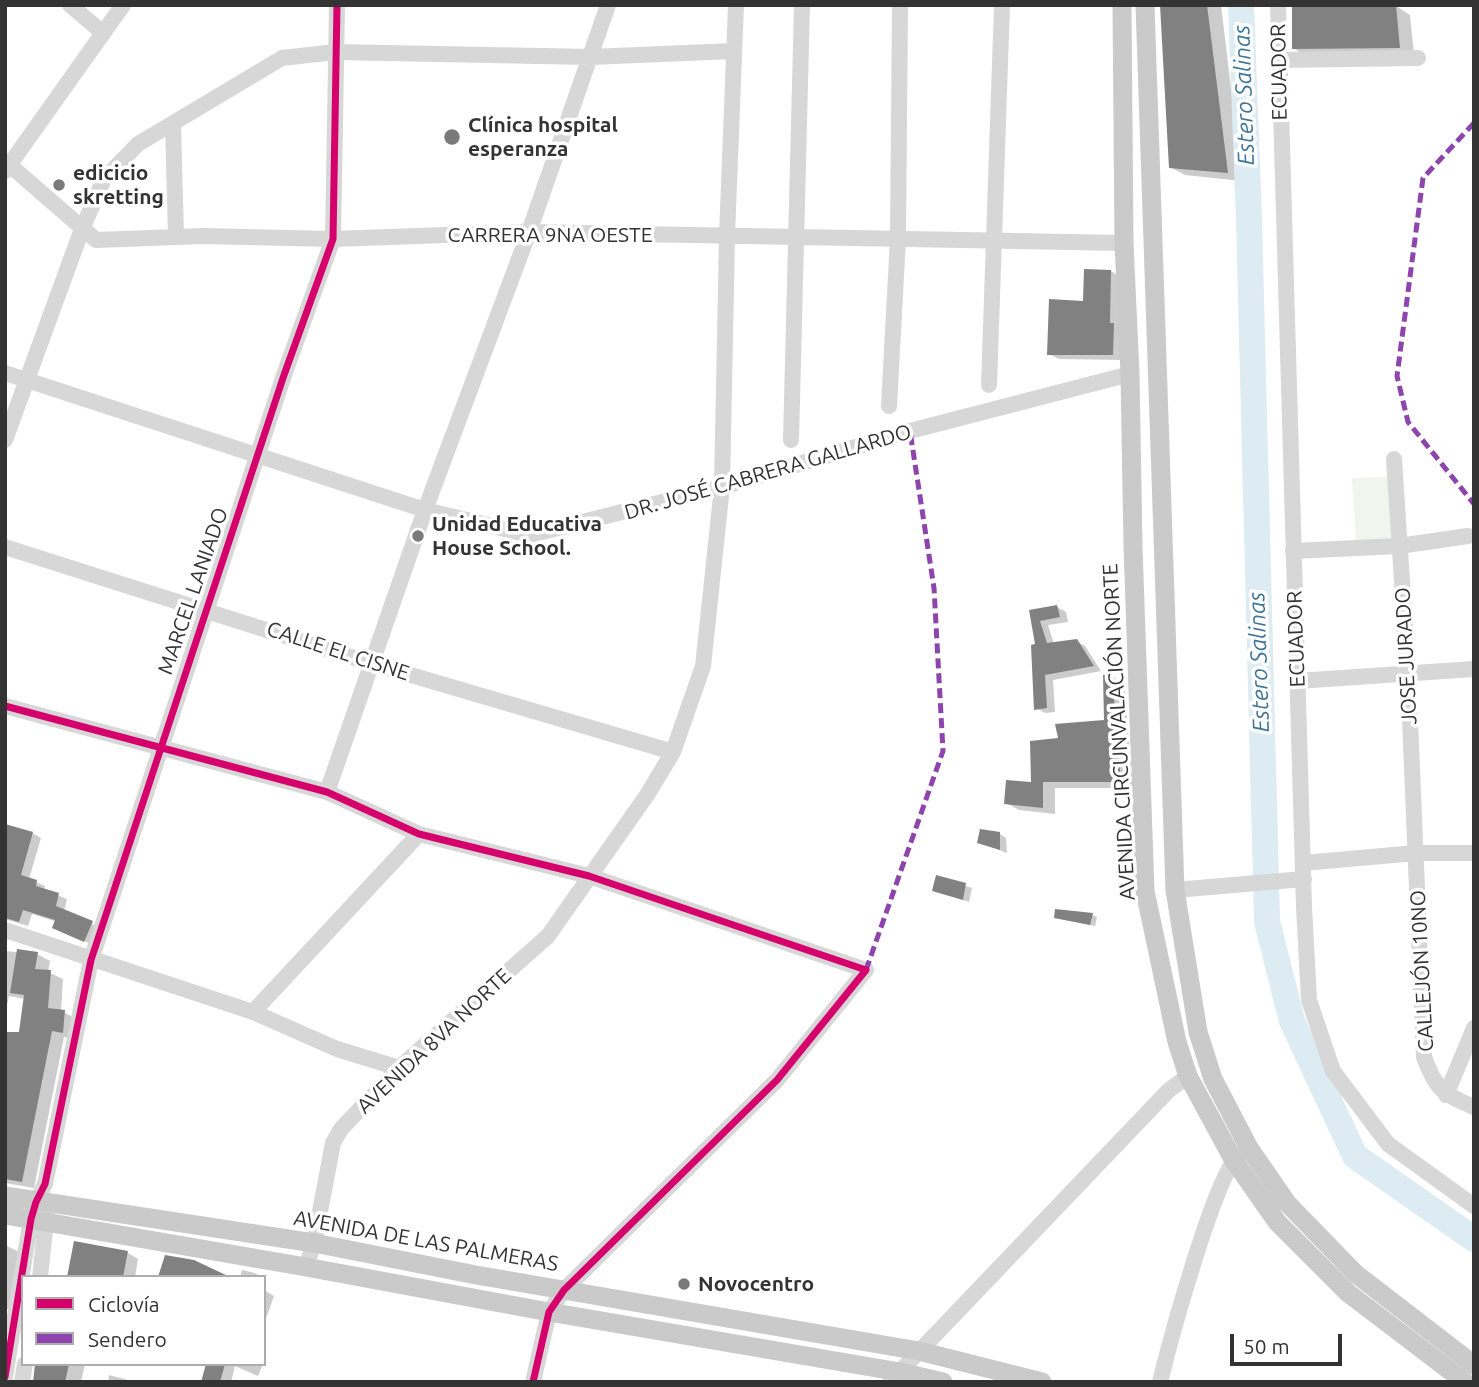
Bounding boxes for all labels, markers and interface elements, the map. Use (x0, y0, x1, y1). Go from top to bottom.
water label: Estero Salinas (1228, 24, 1260, 166)
street label: ECUADOR (1266, 24, 1292, 120)
place label: Clínica hospital esperanza (468, 112, 618, 162)
marker: Clínica hospital esperanza (442, 127, 462, 147)
place label: edicicio skretting (73, 160, 164, 210)
marker: edicicio skretting (51, 177, 67, 193)
street label: CARRERA 9NA OESTE (448, 222, 652, 248)
street label: DR. JOSÉ CABRERA GALLARDO (622, 419, 914, 525)
street label: MARCEL LANIADO (153, 504, 233, 678)
place label: Unidad Educativa House School. (432, 511, 602, 561)
marker: Unidad Educativa House School. (410, 528, 426, 544)
street label: AVENIDA CIRCUNVALACIÓN NORTE (1098, 563, 1140, 901)
street label: JOSE JURADO (1390, 587, 1422, 725)
street label: ECUADOR (1282, 590, 1310, 688)
water label: Estero Salinas (1243, 591, 1275, 733)
street label: CALLE EL CISNE (264, 616, 412, 686)
street label: CALLEJÓN 10NO (1405, 889, 1439, 1053)
street label: AVENIDA 8VA NORTE (352, 963, 516, 1119)
street label: AVENIDA DE LAS PALMERAS (292, 1205, 560, 1277)
place label: Novocentro (698, 1271, 814, 1297)
legend (21, 1275, 266, 1366)
marker: Novocentro (676, 1276, 692, 1292)
text: Ciclovía (88, 1292, 160, 1316)
scale bar (1234, 1320, 1346, 1364)
text: Sendero (88, 1327, 167, 1351)
text: 50 m (1243, 1334, 1290, 1358)

